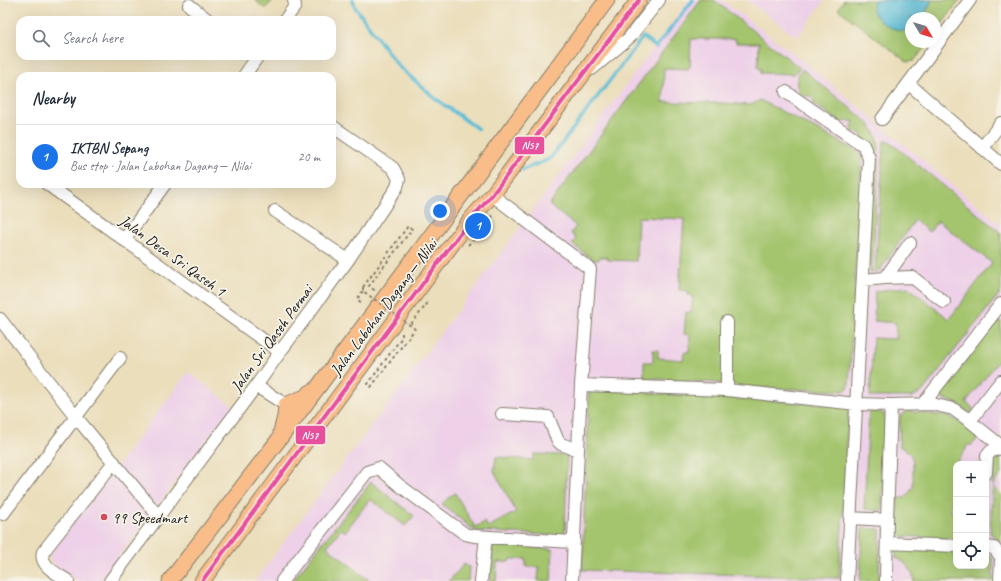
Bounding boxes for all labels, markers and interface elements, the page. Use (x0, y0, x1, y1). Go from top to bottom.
north arrow (905, 12, 941, 48)
search box (16, 16, 336, 60)
icon: search (30, 27, 52, 49)
text: Search here (62, 29, 123, 48)
text: Nearby (32, 88, 75, 109)
line badge: N57 (514, 136, 545, 155)
text: N57 (522, 138, 539, 152)
text: IKTBN Sepang (70, 139, 148, 158)
text: 1 (42, 149, 48, 165)
text: 20 m (298, 149, 320, 165)
text: Bus stop · Jalan Labohan Dagang ‒ Nilai (70, 158, 251, 174)
your location (430, 201, 450, 221)
street label: Jalan Desa Sri Qaseh 1 (115, 210, 230, 301)
pin: 1 (465, 211, 491, 241)
street label: Jalan Labohan Dagang ‒ Nilai (325, 234, 443, 381)
street label: Jalan Sri Qaseh Permai (226, 280, 318, 397)
line badge: N57 (295, 425, 326, 445)
text: N57 (302, 428, 319, 442)
map controls (953, 461, 989, 569)
button: + (953, 461, 989, 497)
button: − (953, 497, 989, 533)
place label: 99 Speedmart (112, 508, 189, 528)
marker: 99 Speedmart (99, 512, 109, 522)
button: locate (953, 533, 989, 569)

